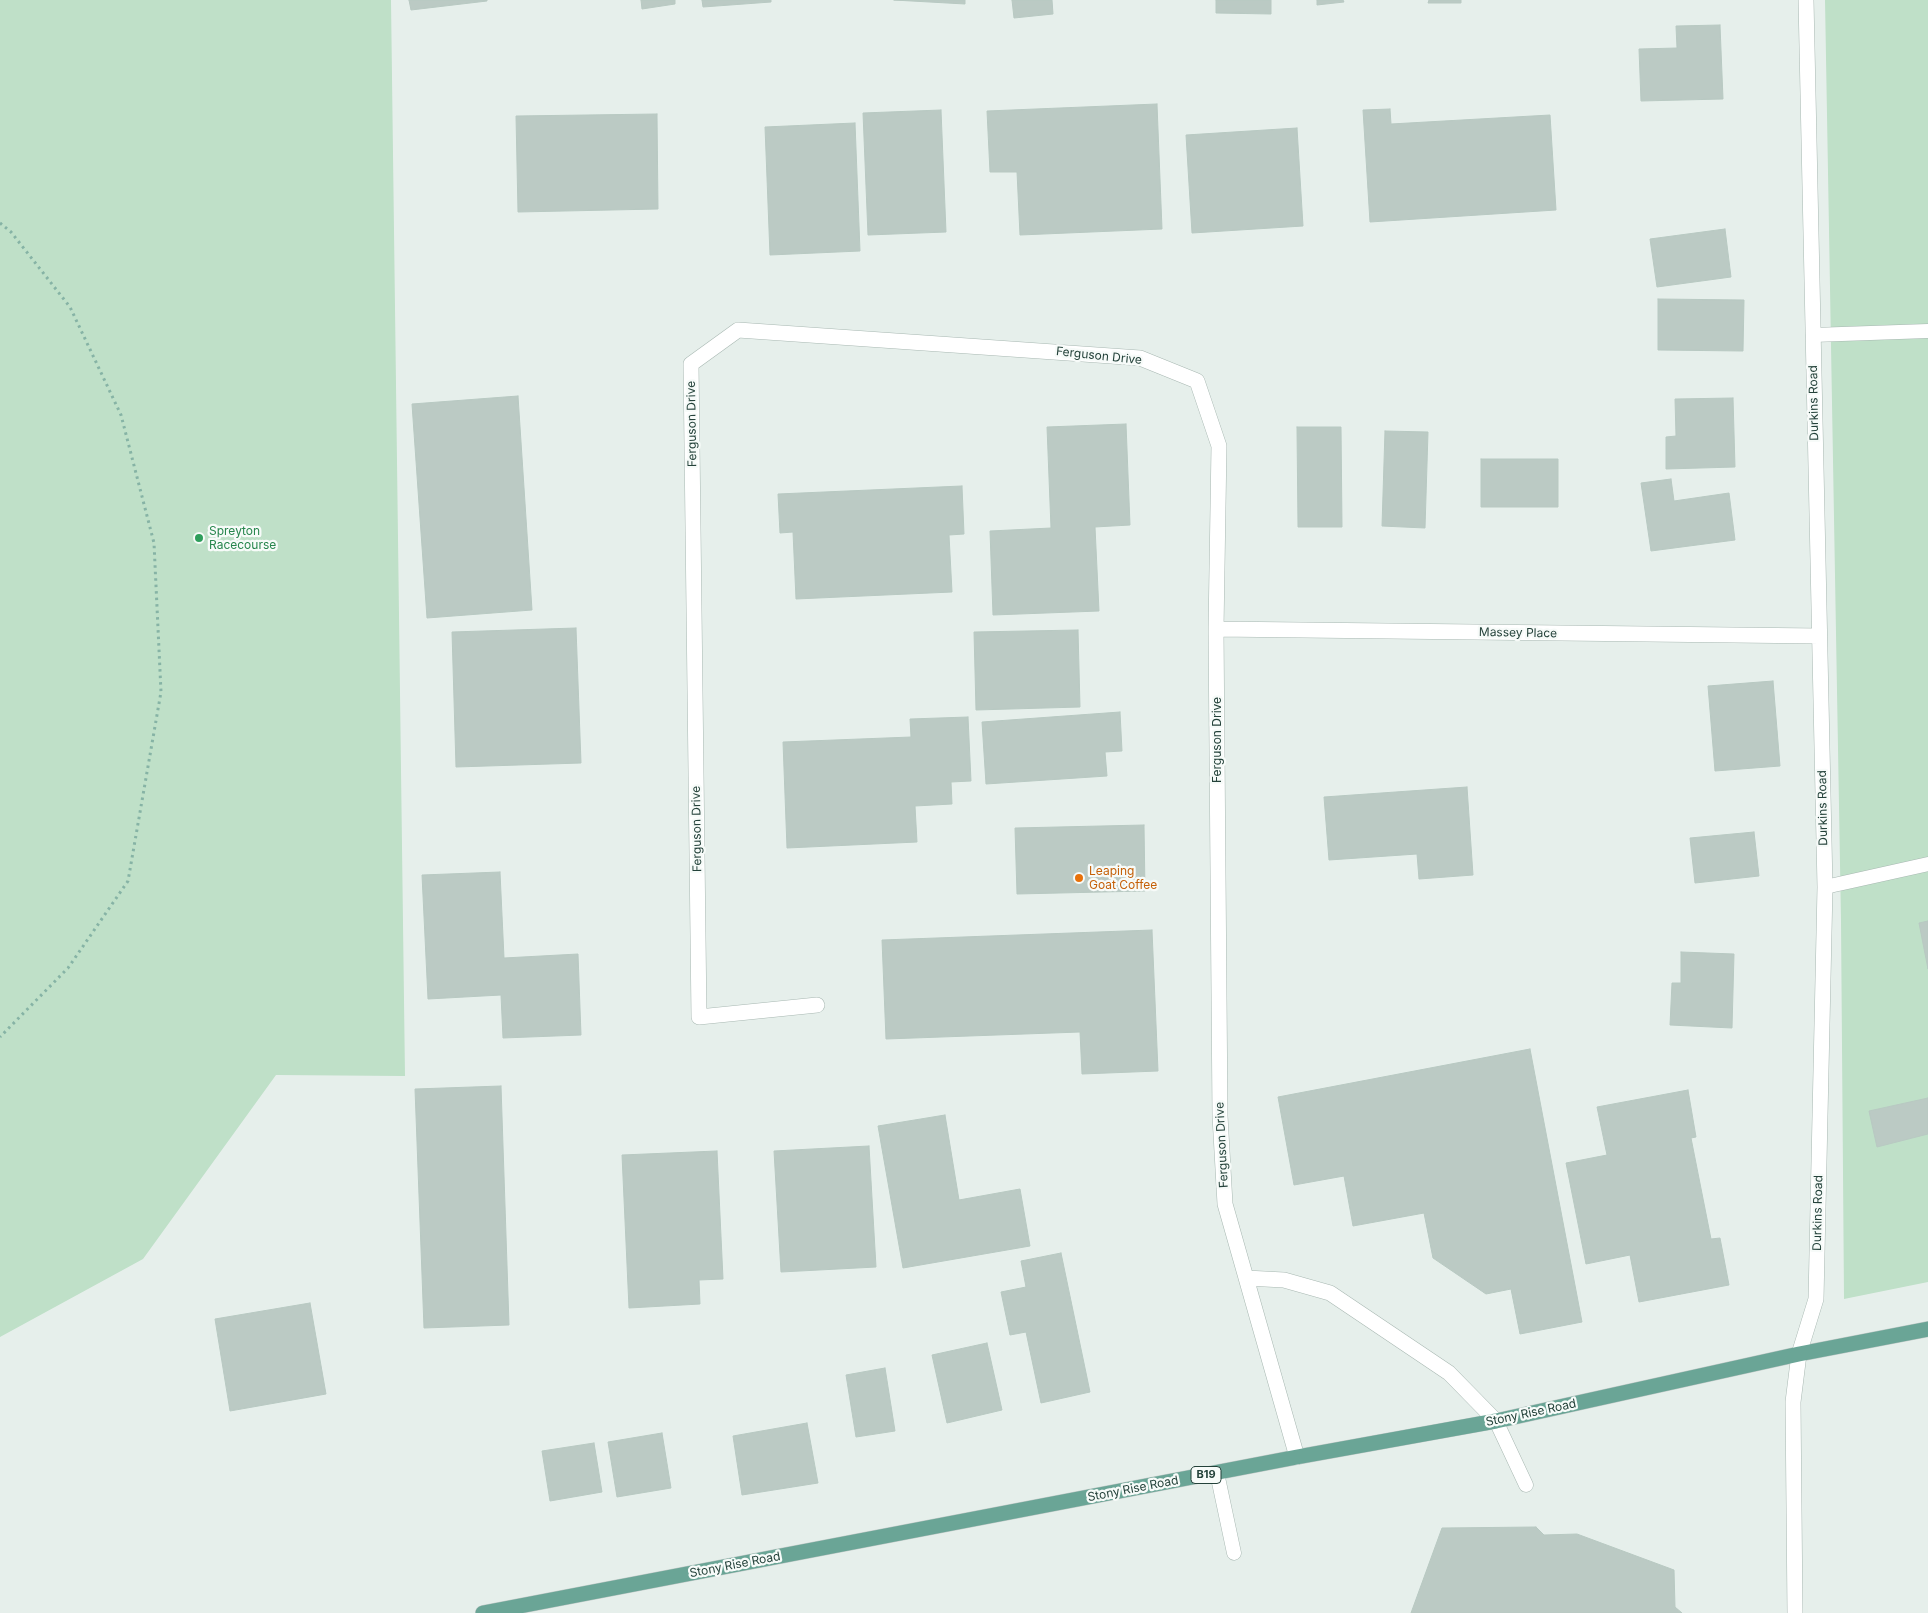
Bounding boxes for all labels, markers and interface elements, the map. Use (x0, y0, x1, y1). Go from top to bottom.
street label: Ferguson Drive (1055, 344, 1143, 368)
street label: Durkins Road (1806, 365, 1822, 441)
street label: Ferguson Drive (684, 381, 700, 467)
place label: Spreyton Racecourse (209, 524, 276, 552)
marker: Spreyton Racecourse (193, 532, 205, 544)
street label: Massey Place (1479, 625, 1557, 641)
street label: Ferguson Drive (1210, 697, 1224, 783)
street label: Durkins Road (1815, 770, 1831, 846)
street label: Ferguson Drive (689, 786, 705, 872)
place label: Leaping Goat Coffee (1089, 864, 1157, 892)
marker: Leaping Goat Coffee (1073, 872, 1085, 884)
street label: Ferguson Drive (1213, 1102, 1231, 1188)
street label: Durkins Road (1810, 1175, 1826, 1251)
street label: Stony Rise Road (1485, 1396, 1577, 1430)
road number: B19 (1191, 1466, 1221, 1484)
street label: Stony Rise Road (1086, 1473, 1180, 1505)
street label: Stony Rise Road (688, 1549, 782, 1581)

